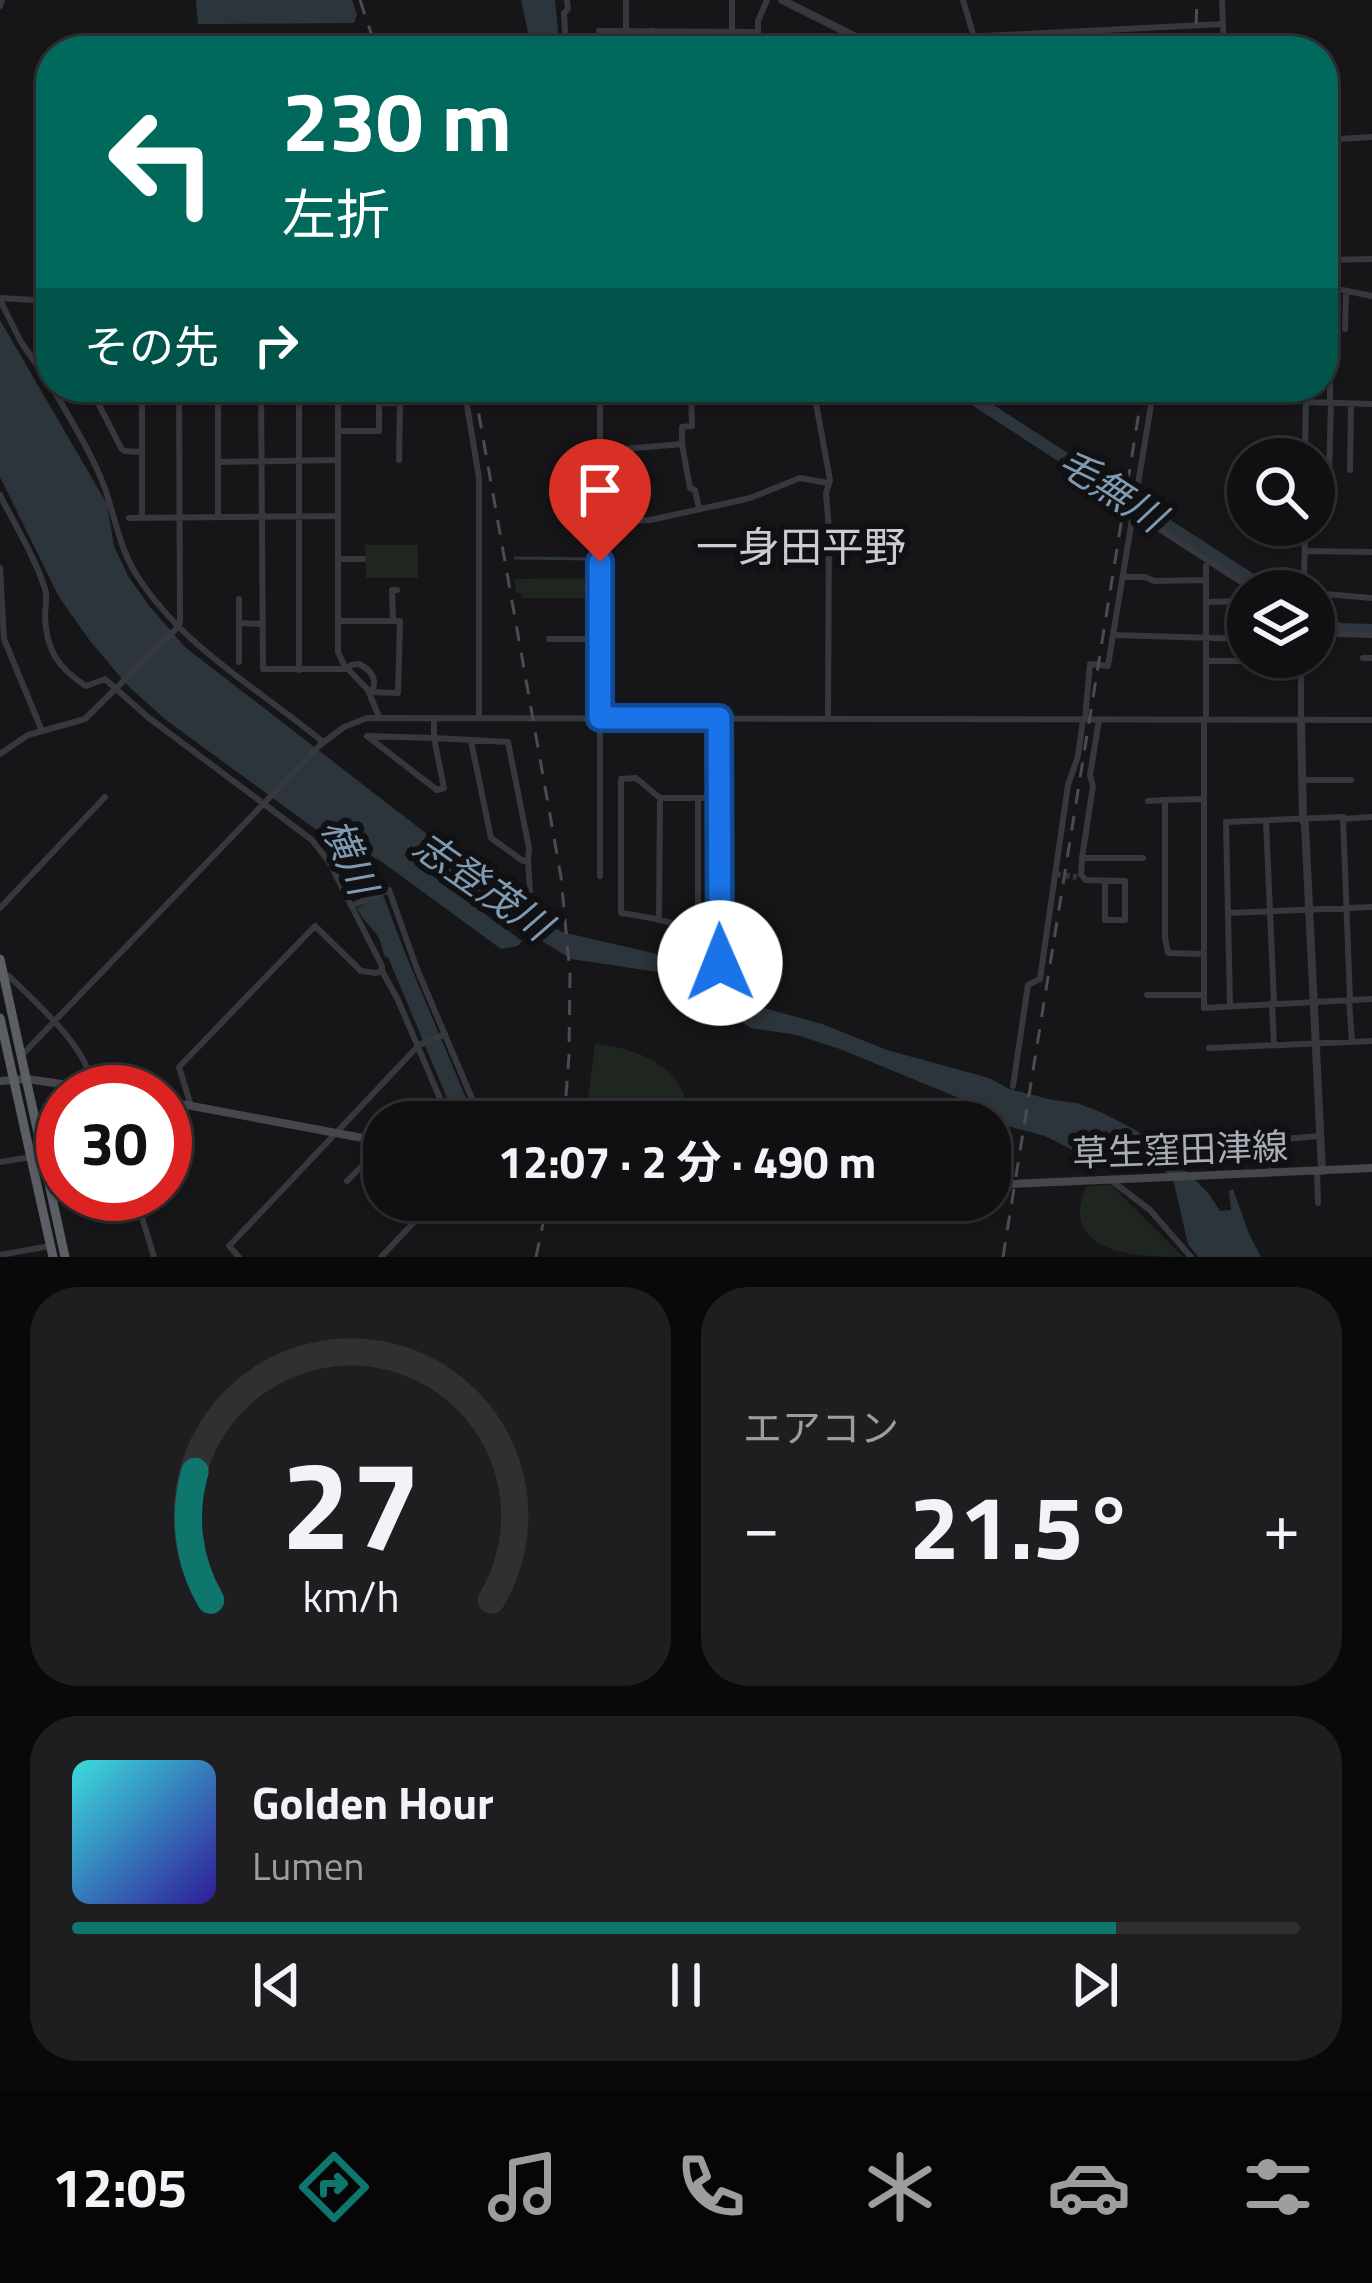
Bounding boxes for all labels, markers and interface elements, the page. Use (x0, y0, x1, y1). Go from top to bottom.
text: 230 m (282, 56, 512, 184)
icon: left (84, 84, 240, 240)
text: 左折 (282, 173, 390, 255)
text: その先 (84, 312, 219, 380)
icon: right (243, 312, 309, 378)
water label: 毛無川 (1047, 432, 1180, 548)
map controls (1227, 438, 1335, 678)
button: search (1227, 438, 1335, 546)
pin (549, 439, 651, 562)
icon: arrive (567, 457, 633, 523)
district label: 一身田平野 (696, 514, 906, 578)
button: layers (1227, 570, 1335, 678)
water label: 横川 (307, 808, 394, 907)
water label: 志登茂川 (402, 816, 567, 956)
position arrow (657, 900, 783, 1026)
speed limit sign: 30 (36, 1065, 192, 1221)
street label: 草生窪田津線 (1071, 1118, 1289, 1180)
text: 12:07 · 2 分 · 490 m (498, 1127, 876, 1195)
text: エアコン (743, 1398, 899, 1457)
text: 27 (281, 1408, 420, 1597)
text: 21.5° (909, 1457, 1134, 1594)
text: − (743, 1475, 780, 1576)
text: + (1263, 1475, 1300, 1576)
text: km/h (302, 1562, 399, 1628)
text: Golden Hour (252, 1768, 494, 1836)
text: Lumen (252, 1836, 364, 1895)
icon: previous (244, 1952, 310, 2018)
icon: pause (653, 1952, 719, 2018)
icon: next (1062, 1952, 1128, 2018)
icon: directions (292, 2145, 376, 2229)
icon: music (481, 2145, 565, 2229)
icon: phone (669, 2145, 753, 2229)
icon: climate (858, 2145, 942, 2229)
icon: car (1047, 2145, 1131, 2229)
icon: filters (1236, 2145, 1320, 2229)
text: 12:05 (52, 2146, 187, 2228)

